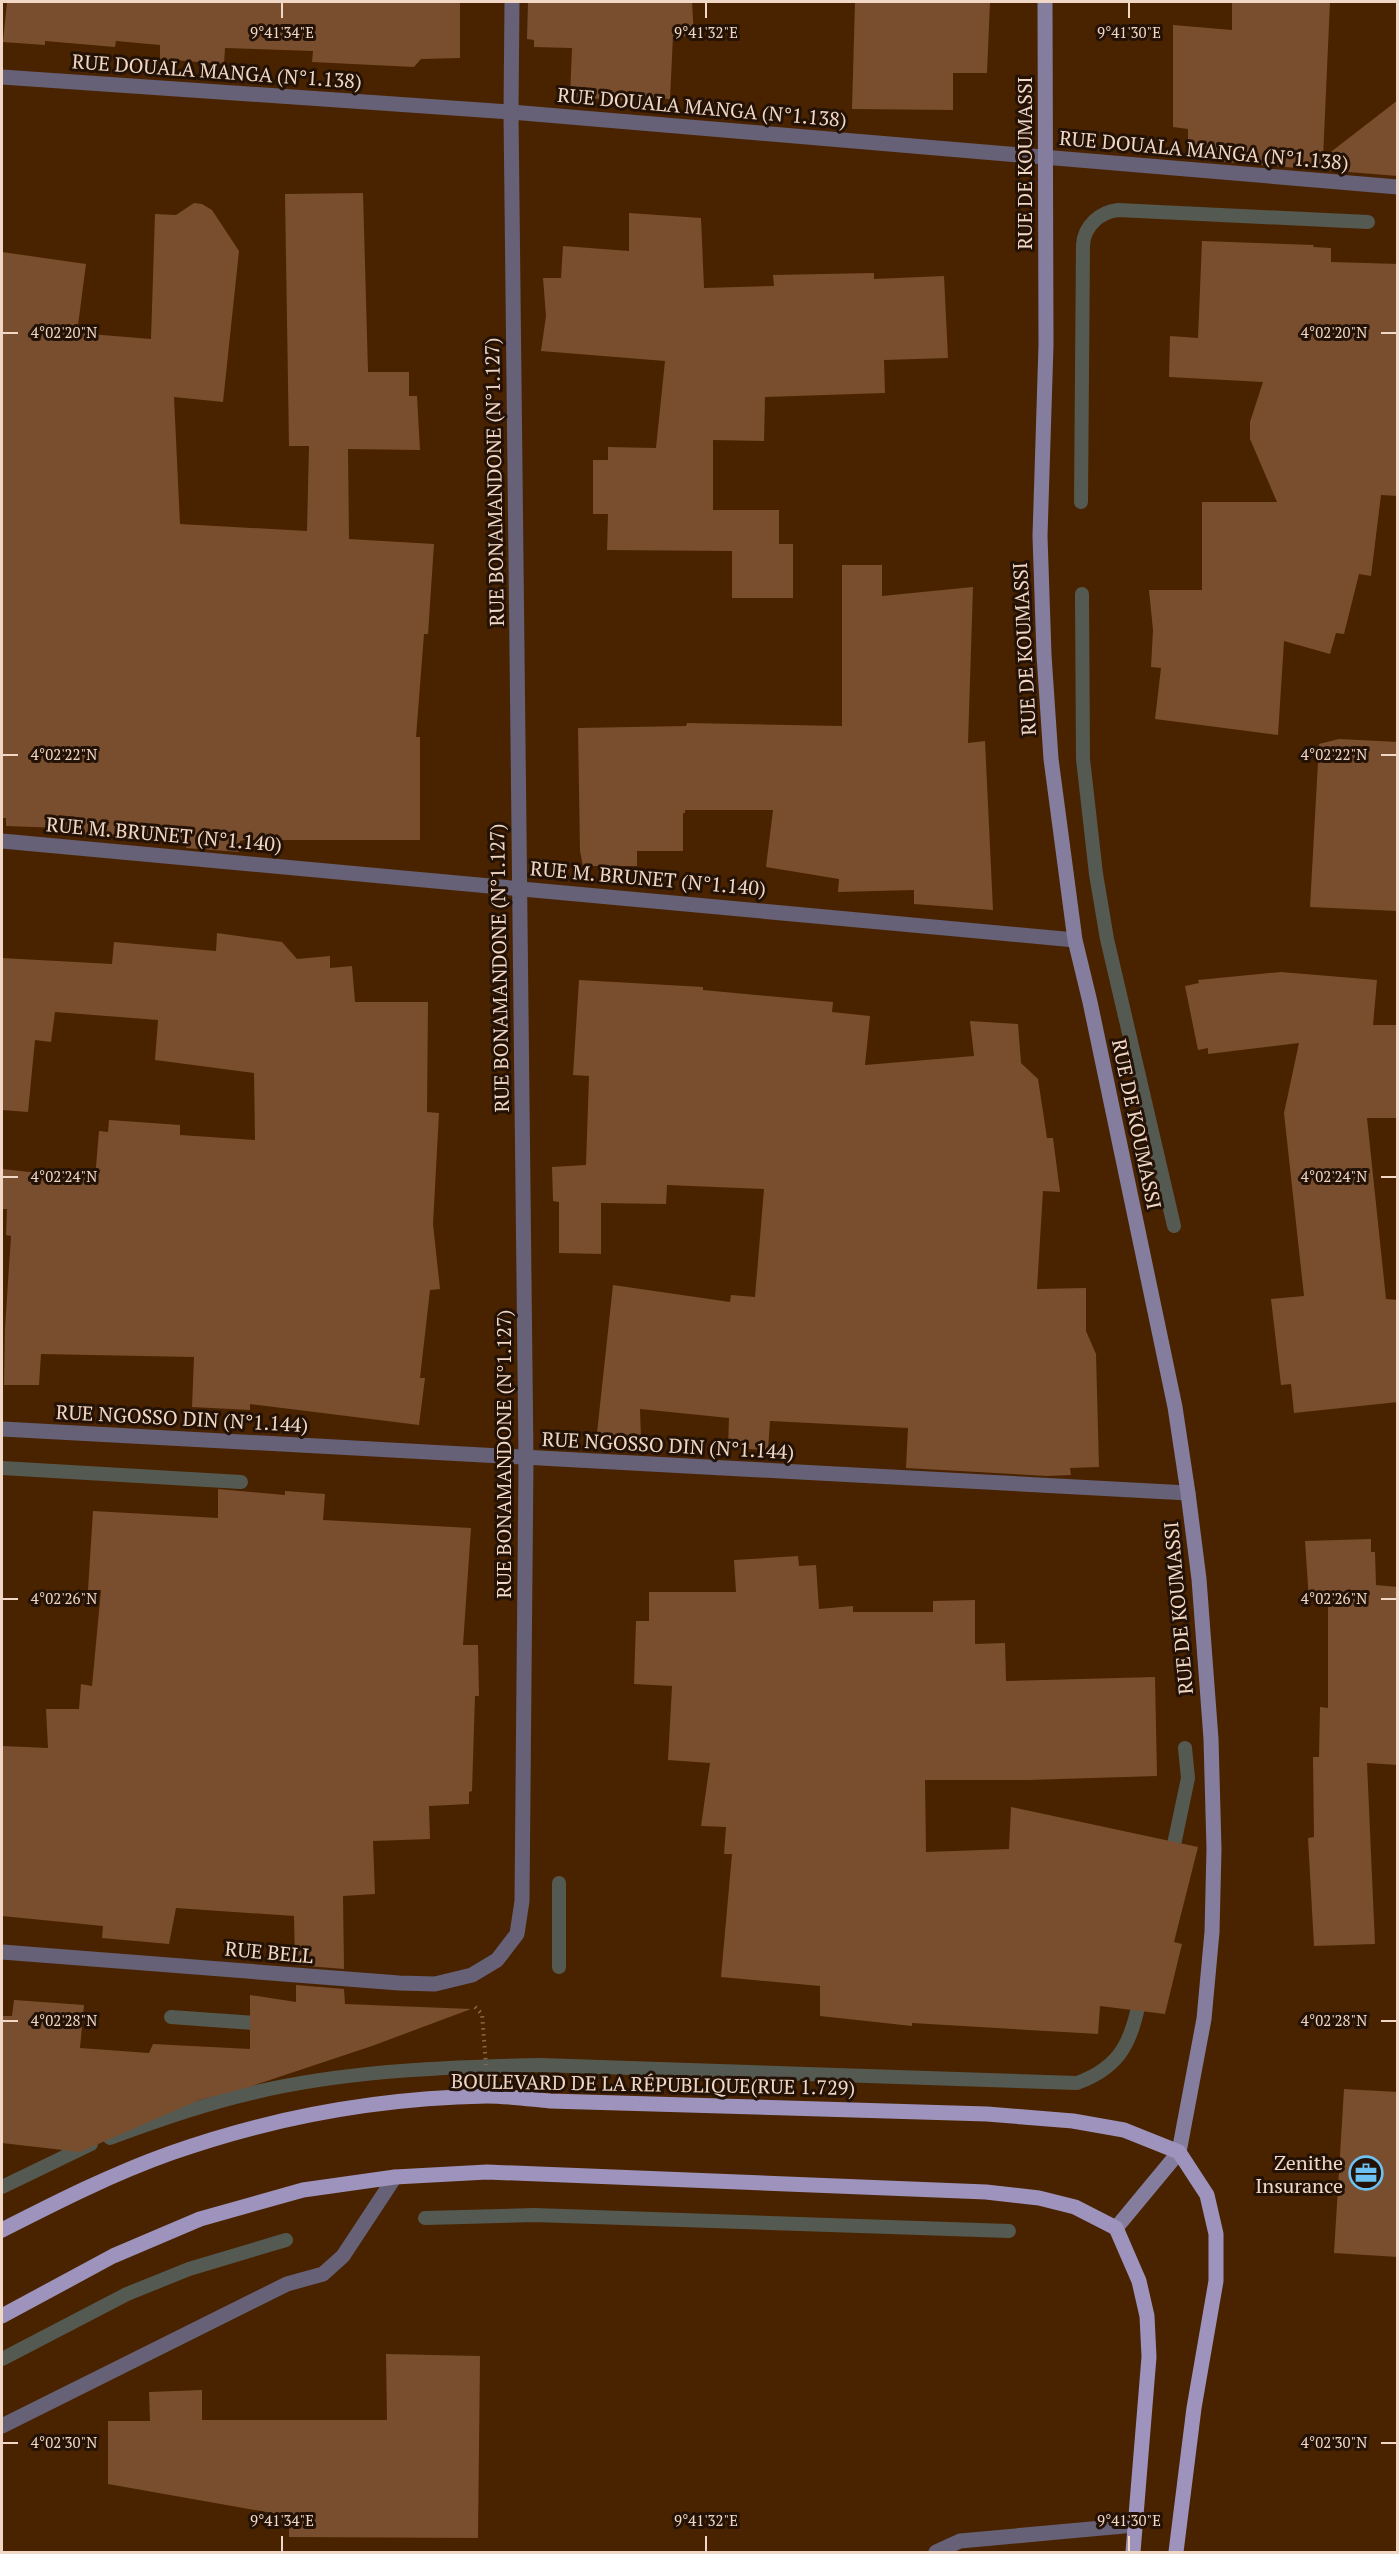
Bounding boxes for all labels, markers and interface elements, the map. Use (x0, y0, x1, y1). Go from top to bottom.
text: 9°41'34"E (250, 22, 314, 42)
text: 9°41'32"E (674, 22, 738, 42)
text: 9°41'30"E (1097, 22, 1161, 42)
street label: RUE DOUALA MANGA (N°1.138) (71, 47, 363, 95)
street label: RUE DE KOUMASSI (1011, 76, 1038, 250)
street label: RUE DOUALA MANGA (N°1.138) (556, 81, 848, 133)
street label: RUE DOUALA MANGA (N°1.138) (1058, 124, 1350, 176)
text: 4°02'20"N (31, 322, 97, 342)
text: 4°02'20"N (1301, 322, 1367, 342)
street label: RUE BONAMANDONE (N°1.127) (478, 337, 510, 627)
street label: RUE DE KOUMASSI (1006, 562, 1042, 736)
text: 4°02'22"N (31, 744, 97, 764)
text: 4°02'22"N (1301, 744, 1367, 764)
street label: RUE M. BRUNET (N°1.140) (45, 810, 283, 858)
street label: RUE BONAMANDONE (N°1.127) (483, 823, 515, 1113)
street label: RUE M. BRUNET (N°1.140) (529, 854, 767, 902)
street label: RUE DE KOUMASSI (1106, 1036, 1168, 1212)
text: 4°02'24"N (31, 1166, 97, 1186)
text: 4°02'24"N (1301, 1166, 1367, 1186)
street label: RUE BONAMANDONE (N°1.127) (490, 1310, 517, 1598)
street label: RUE NGOSSO DIN (N°1.144) (55, 1398, 309, 1438)
street label: RUE NGOSSO DIN (N°1.144) (541, 1425, 795, 1465)
street label: RUE DE KOUMASSI (1157, 1520, 1199, 1696)
text: 4°02'26"N (31, 1588, 97, 1608)
text: 4°02'26"N (1301, 1588, 1367, 1608)
street label: RUE BELL (224, 1935, 314, 1969)
text: 4°02'28"N (31, 2010, 97, 2030)
text: 4°02'28"N (1301, 2010, 1367, 2030)
street label: BOULEVARD DE LA RÉPUBLIQUE(RUE 1.729) (451, 2067, 855, 2101)
place label: Zenithe Insurance (1255, 2149, 1343, 2199)
office icon: Zenithe Insurance (1348, 2155, 1384, 2191)
text: 4°02'30"N (31, 2432, 97, 2452)
text: 4°02'30"N (1301, 2432, 1367, 2452)
text: 9°41'34"E (250, 2510, 314, 2530)
text: 9°41'32"E (674, 2510, 738, 2530)
text: 9°41'30"E (1097, 2510, 1161, 2530)

